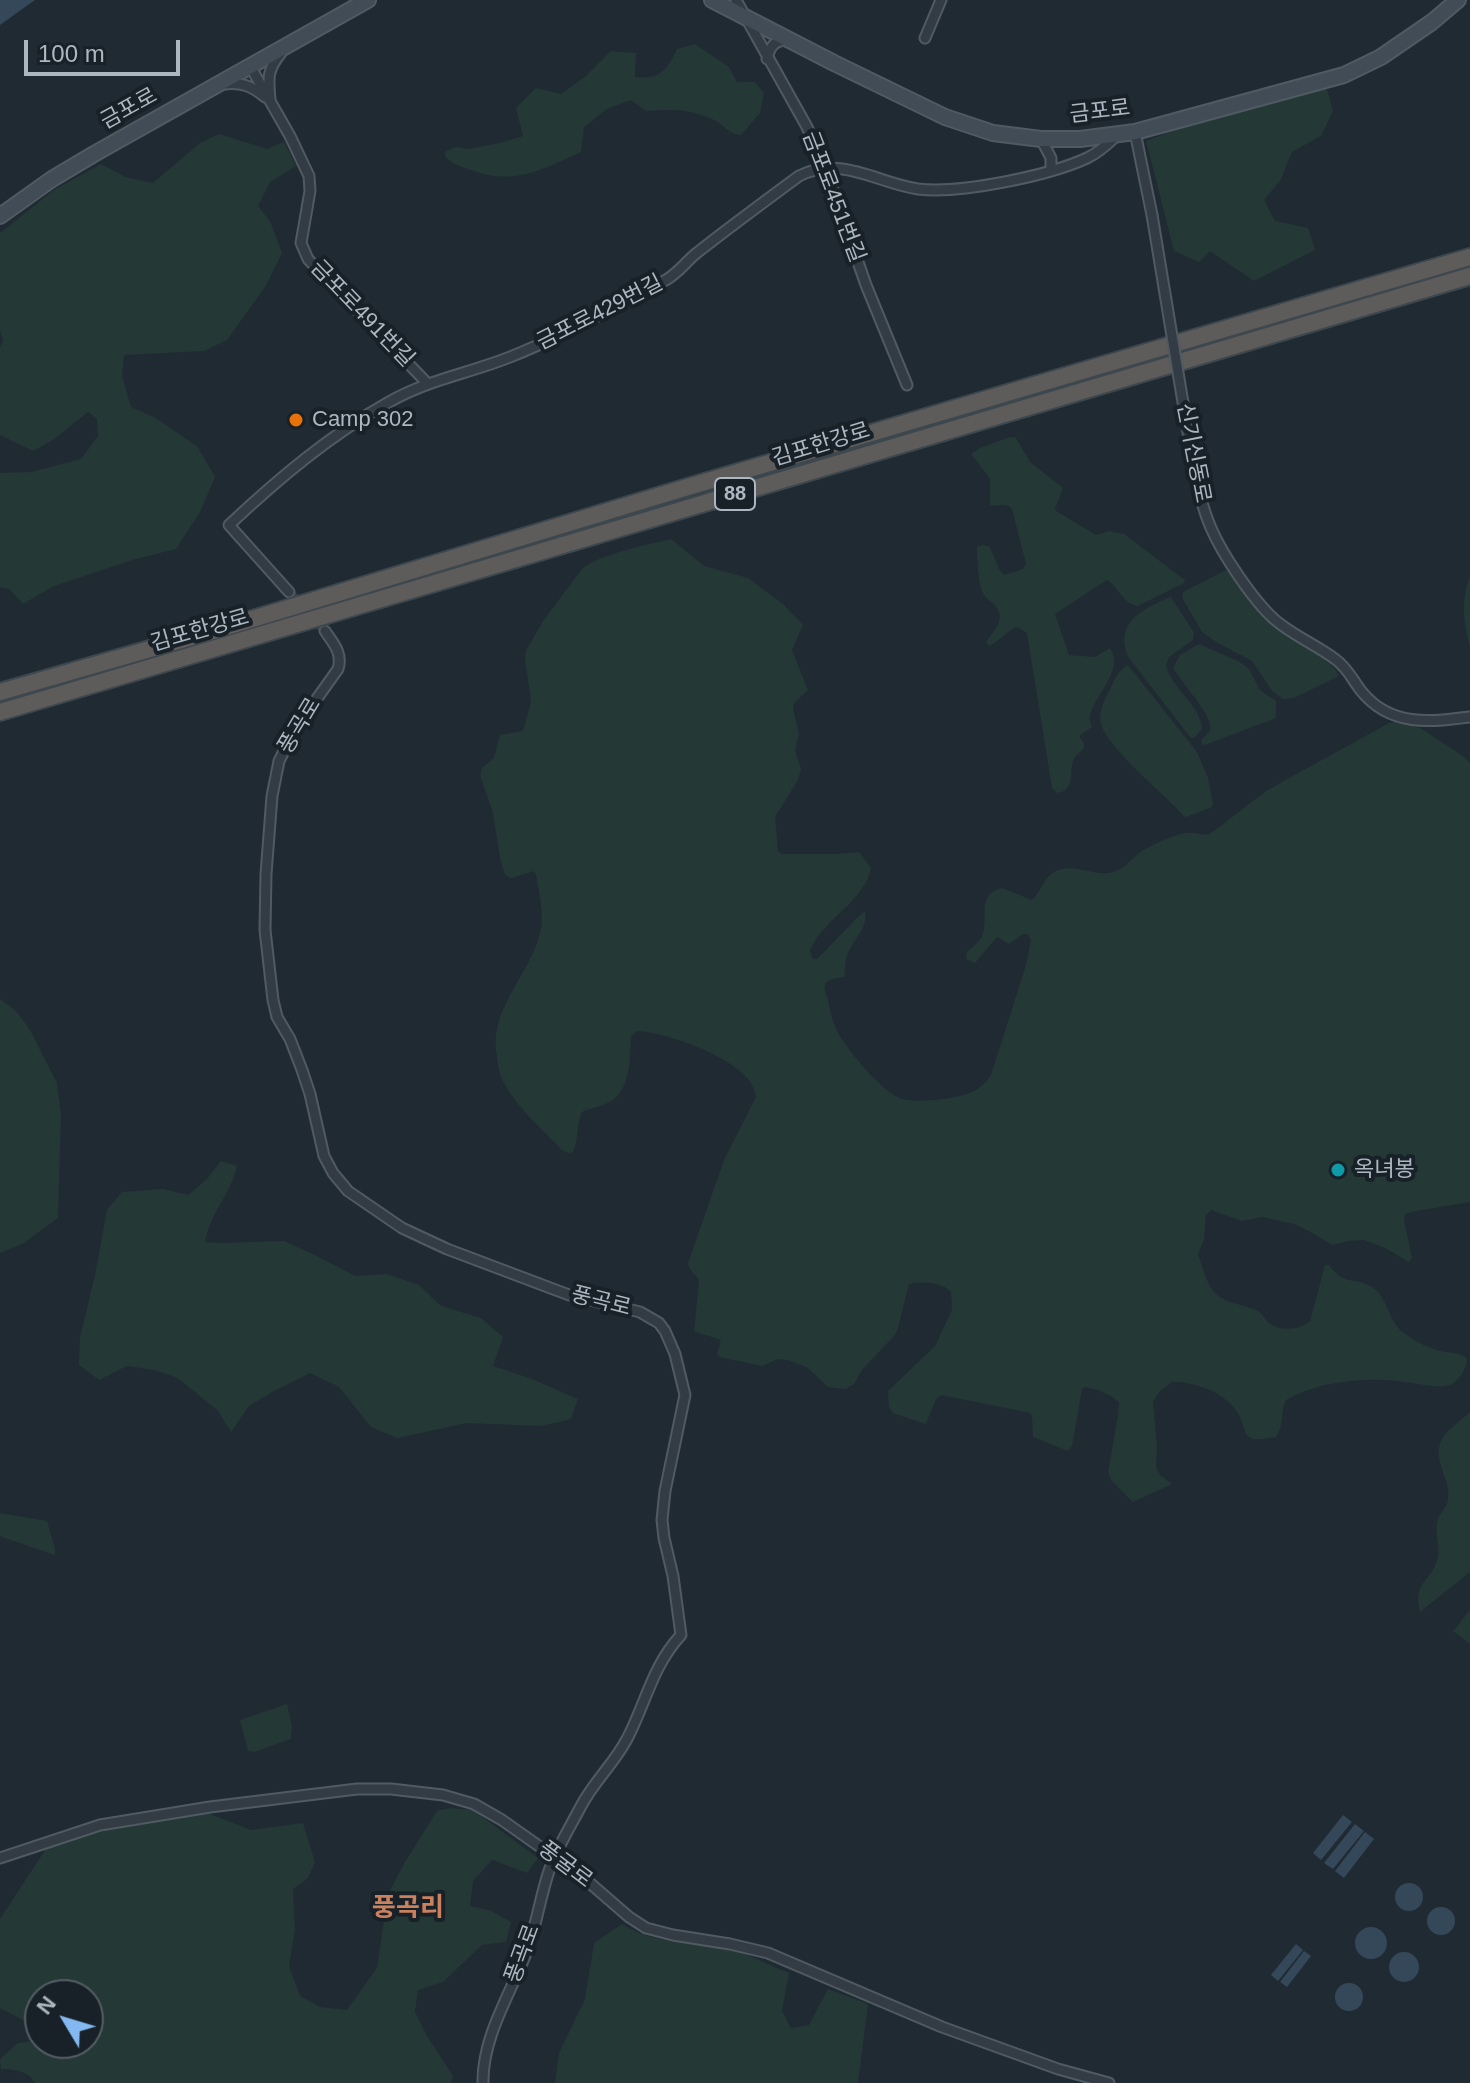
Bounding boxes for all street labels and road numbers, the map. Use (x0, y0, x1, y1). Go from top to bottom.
street label: 금포로 (96, 83, 162, 135)
street label: 금포로 (1068, 95, 1132, 129)
street label: 금포로451번길 (796, 128, 870, 266)
street label: 금포로491번길 (305, 255, 419, 373)
street label: 금포로429번길 (533, 270, 667, 356)
street label: 신기신동로 (1170, 401, 1216, 505)
street label: 김포한강로 (769, 418, 873, 472)
road number: 88 (715, 478, 755, 510)
street label: 김포한강로 (148, 604, 252, 658)
street label: 풍곡로 (273, 693, 327, 759)
street label: 풍곡로 (568, 1282, 634, 1322)
street label: 풍굴로 (533, 1836, 597, 1894)
street label: 풍곡로 (500, 1921, 546, 1987)

